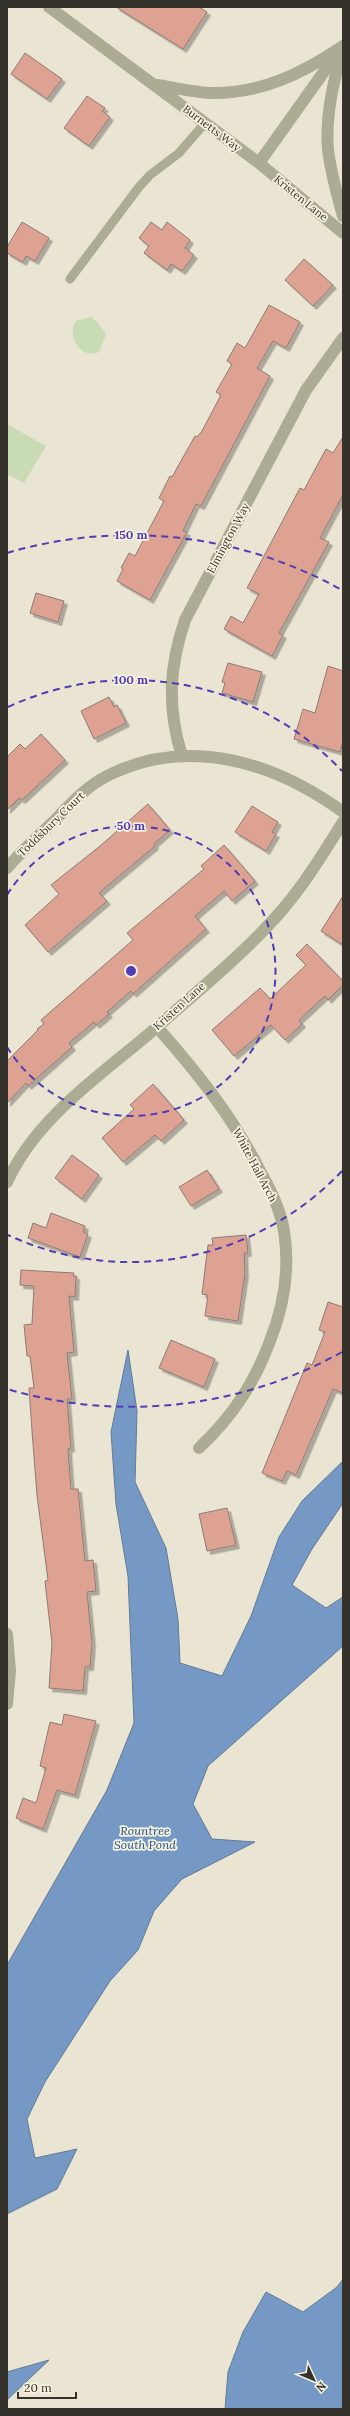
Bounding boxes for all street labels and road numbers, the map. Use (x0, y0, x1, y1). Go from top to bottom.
street label: Burnetts Way (180, 102, 244, 155)
street label: Kristen Lane (271, 172, 331, 224)
street label: Elmington Way (204, 500, 253, 576)
street label: Toddsbury Court (15, 788, 88, 859)
street label: Kristen Lane (150, 979, 208, 1033)
street label: White Hall Arch (230, 1126, 280, 1204)

